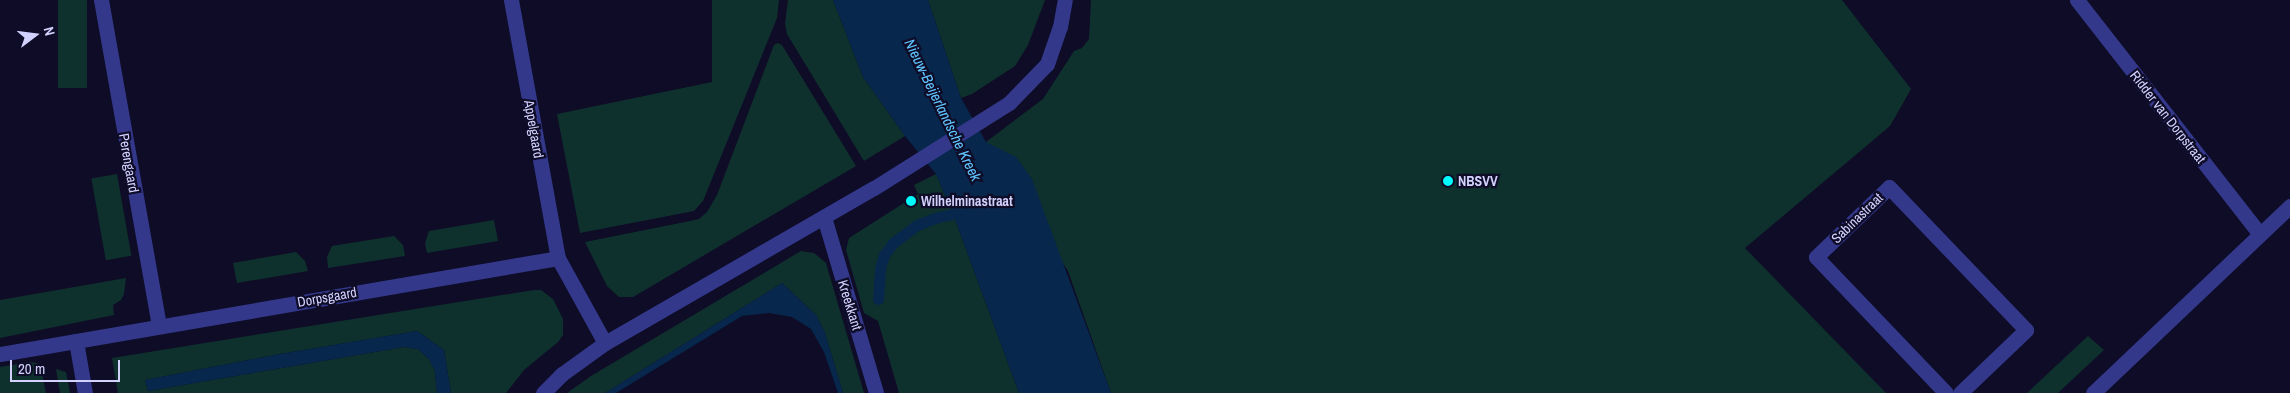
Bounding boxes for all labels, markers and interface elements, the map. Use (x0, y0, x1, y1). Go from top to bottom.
north arrow (10, 10, 60, 60)
text: N (40, 25, 59, 37)
water label: Nieuw-Beijerlandsche Kreek (901, 36, 985, 184)
street label: Ridder van Dorpstraat (2127, 67, 2209, 167)
street label: Appelgaard (521, 99, 547, 159)
street label: Perengaard (116, 132, 142, 194)
place label: NBSVV (1458, 173, 1498, 189)
marker: NBSVV (1442, 175, 1454, 187)
street label: Sabinastraat (1828, 189, 1886, 247)
place label: Wilhelminastraat (921, 193, 1013, 209)
marker: Wilhelminastraat (905, 195, 917, 207)
street label: Kreekkant (834, 278, 866, 332)
street label: Dorpsgaard (296, 284, 358, 310)
scale bar (12, 350, 122, 382)
text: 20 m (18, 358, 45, 379)

